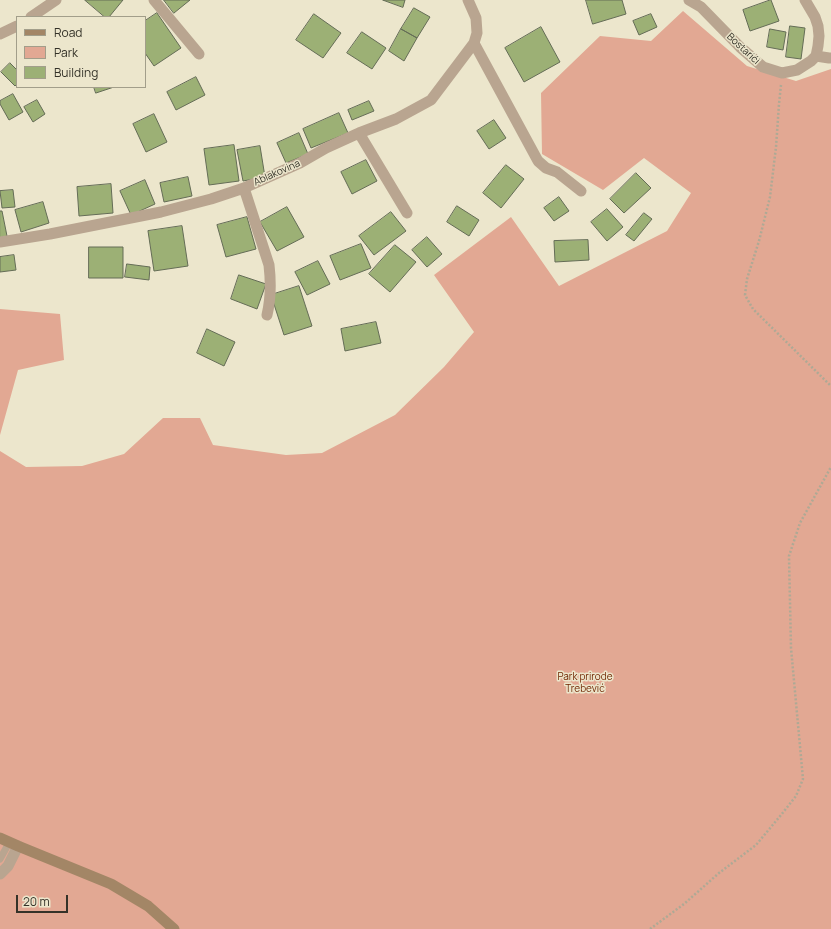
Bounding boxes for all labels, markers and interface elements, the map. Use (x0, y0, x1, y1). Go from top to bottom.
legend (16, 16, 146, 88)
text: Road (54, 24, 82, 41)
street label: Bostarići (724, 31, 762, 67)
text: Park (54, 44, 78, 61)
text: Building (54, 64, 98, 81)
street label: Ablakovina (252, 157, 302, 189)
park label: Park prirode Trebević (558, 671, 612, 694)
scale bar (18, 887, 70, 913)
text: 20 m (23, 893, 50, 910)

